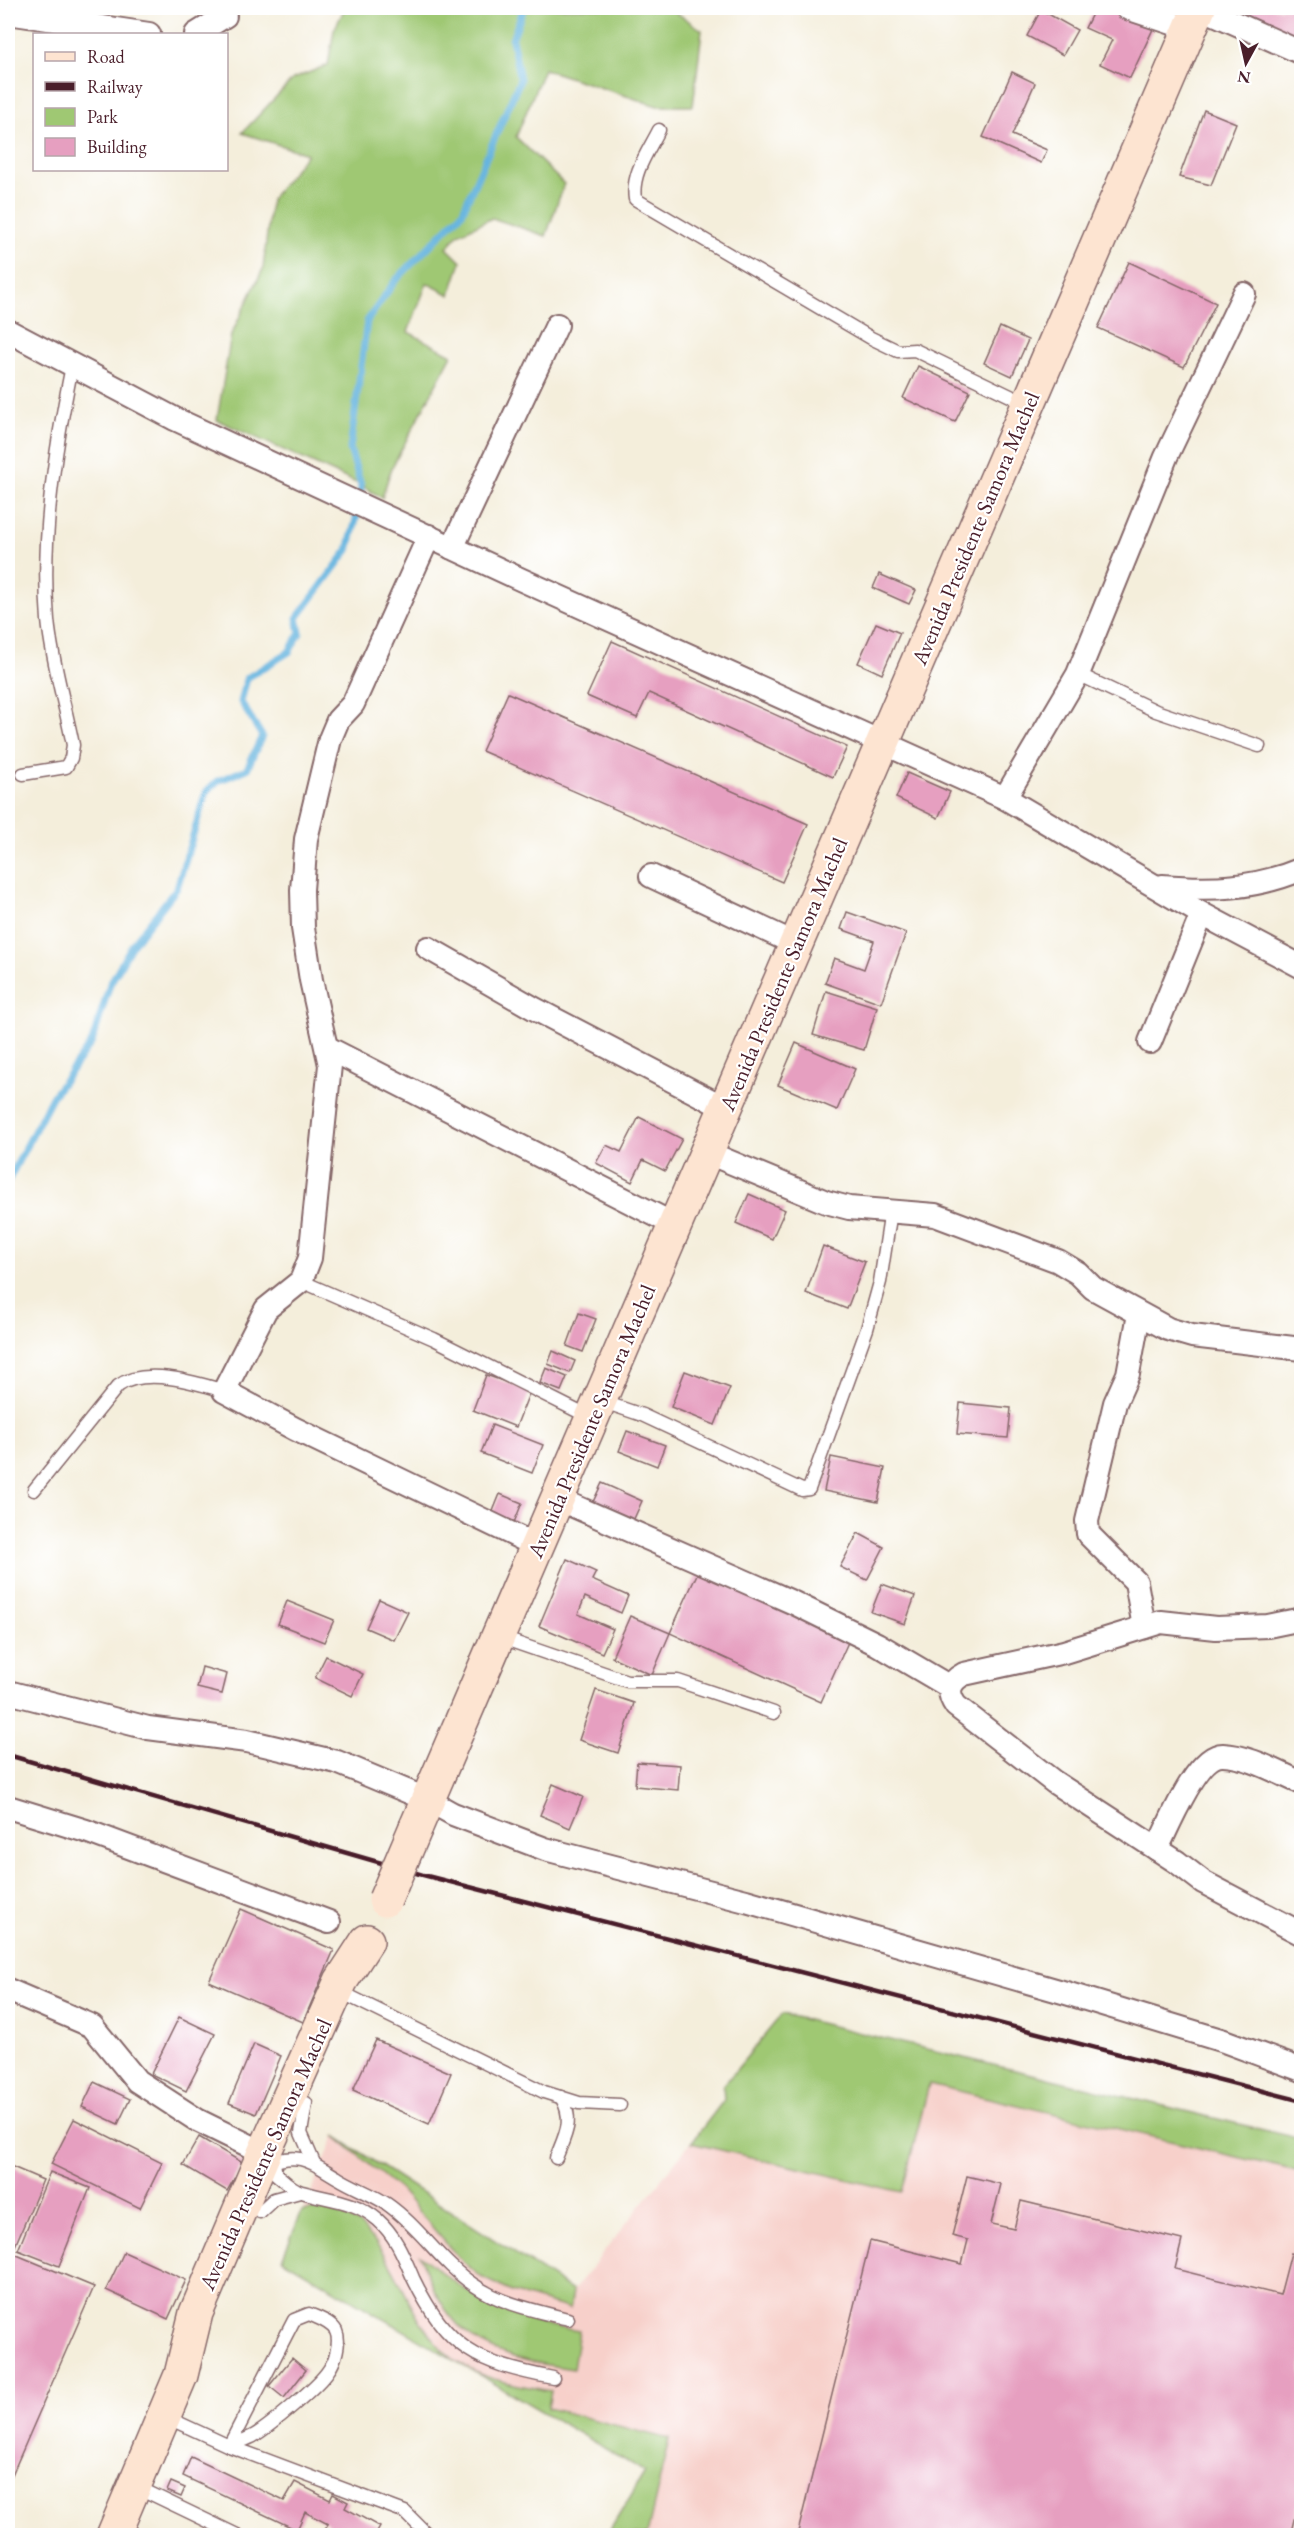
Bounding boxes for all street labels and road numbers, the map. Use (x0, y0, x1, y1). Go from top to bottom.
street label: Avenida Presidente Samora Machel (904, 387, 1046, 670)
street label: Avenida Presidente Samora Machel (712, 833, 854, 1116)
street label: Avenida Presidente Samora Machel (520, 1280, 662, 1563)
street label: Avenida Presidente Samora Machel (192, 2014, 339, 2295)

